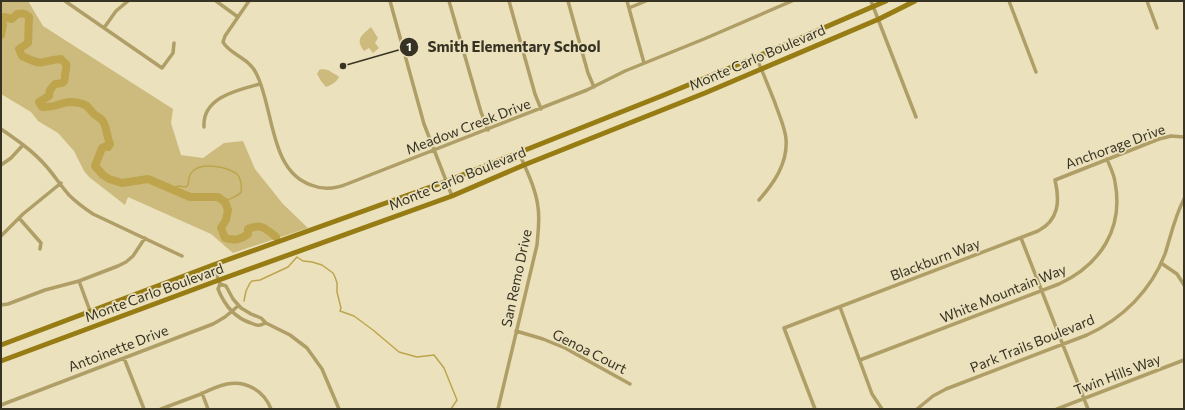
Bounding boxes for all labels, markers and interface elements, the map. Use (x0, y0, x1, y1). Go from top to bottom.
street label: Monte Carlo Boulevard (686, 21, 828, 93)
callout: Smith Elementary School (399, 33, 608, 60)
text: Smith Elementary School (427, 37, 601, 55)
text: 1 (406, 39, 412, 53)
street label: Meadow Creek Drive (403, 94, 533, 158)
street label: Anchorage Drive (1063, 120, 1167, 172)
street label: Monte Carlo Boulevard (386, 143, 528, 213)
street label: San Remo Drive (497, 228, 535, 328)
street label: Blackburn Way (888, 234, 982, 284)
street label: Monte Carlo Boulevard (82, 259, 226, 325)
street label: White Mountain Way (937, 260, 1069, 326)
street label: Park Trails Boulevard (967, 310, 1097, 376)
street label: Antoinette Drive (66, 321, 170, 375)
street label: Genoa Court (550, 325, 630, 377)
street label: Twin Hills Way (1071, 350, 1163, 398)

